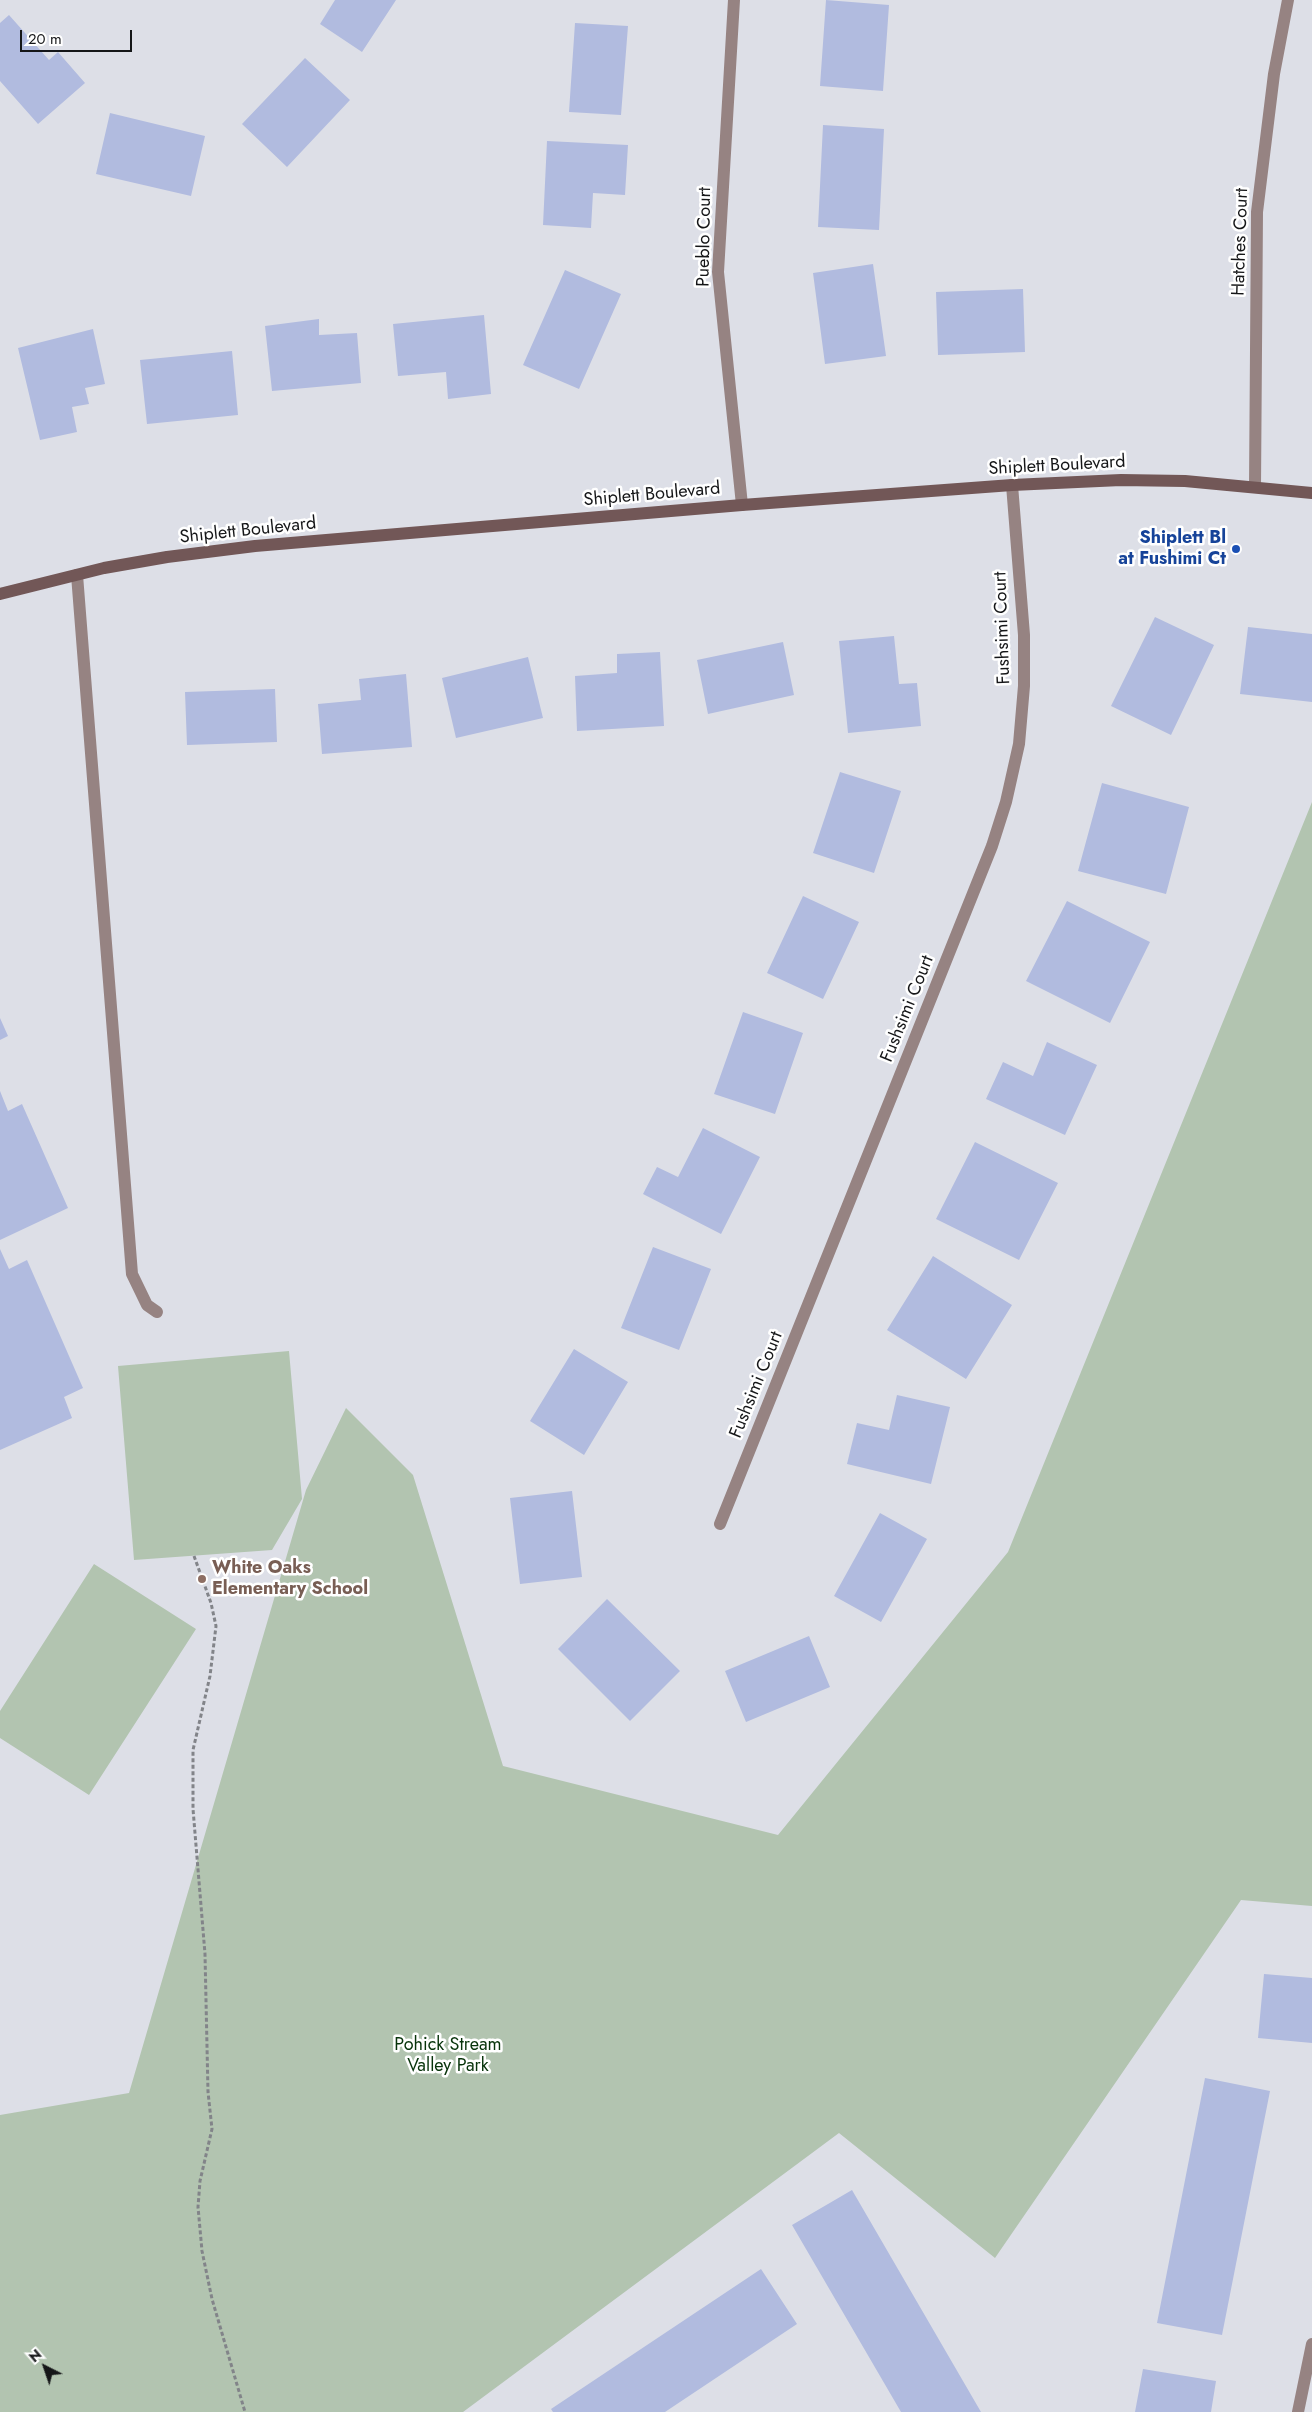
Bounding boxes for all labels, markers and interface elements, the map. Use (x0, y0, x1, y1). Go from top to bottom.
scale bar (22, 20, 135, 52)
text: 20 m (28, 28, 62, 50)
street label: Pueblo Court (693, 187, 717, 287)
street label: Hatches Court (1228, 188, 1254, 296)
street label: Shiplett Boulevard (988, 452, 1126, 480)
street label: Shiplett Boulevard (583, 478, 721, 512)
street label: Shiplett Boulevard (179, 513, 317, 549)
place label: Shiplett Bl at Fushimi Ct (1118, 528, 1226, 570)
marker: Shiplett Bl at Fushimi Ct (1230, 543, 1242, 555)
street label: Fushsimi Court (990, 571, 1016, 685)
street label: Fushsimi Court (877, 953, 939, 1065)
street label: Fushsimi Court (726, 1329, 788, 1441)
place label: White Oaks Elementary School (212, 1558, 368, 1600)
marker: White Oaks Elementary School (196, 1573, 208, 1585)
park label: Pohick Stream Valley Park (394, 2035, 502, 2078)
north arrow (20, 2342, 70, 2392)
text: N (24, 2344, 46, 2367)

